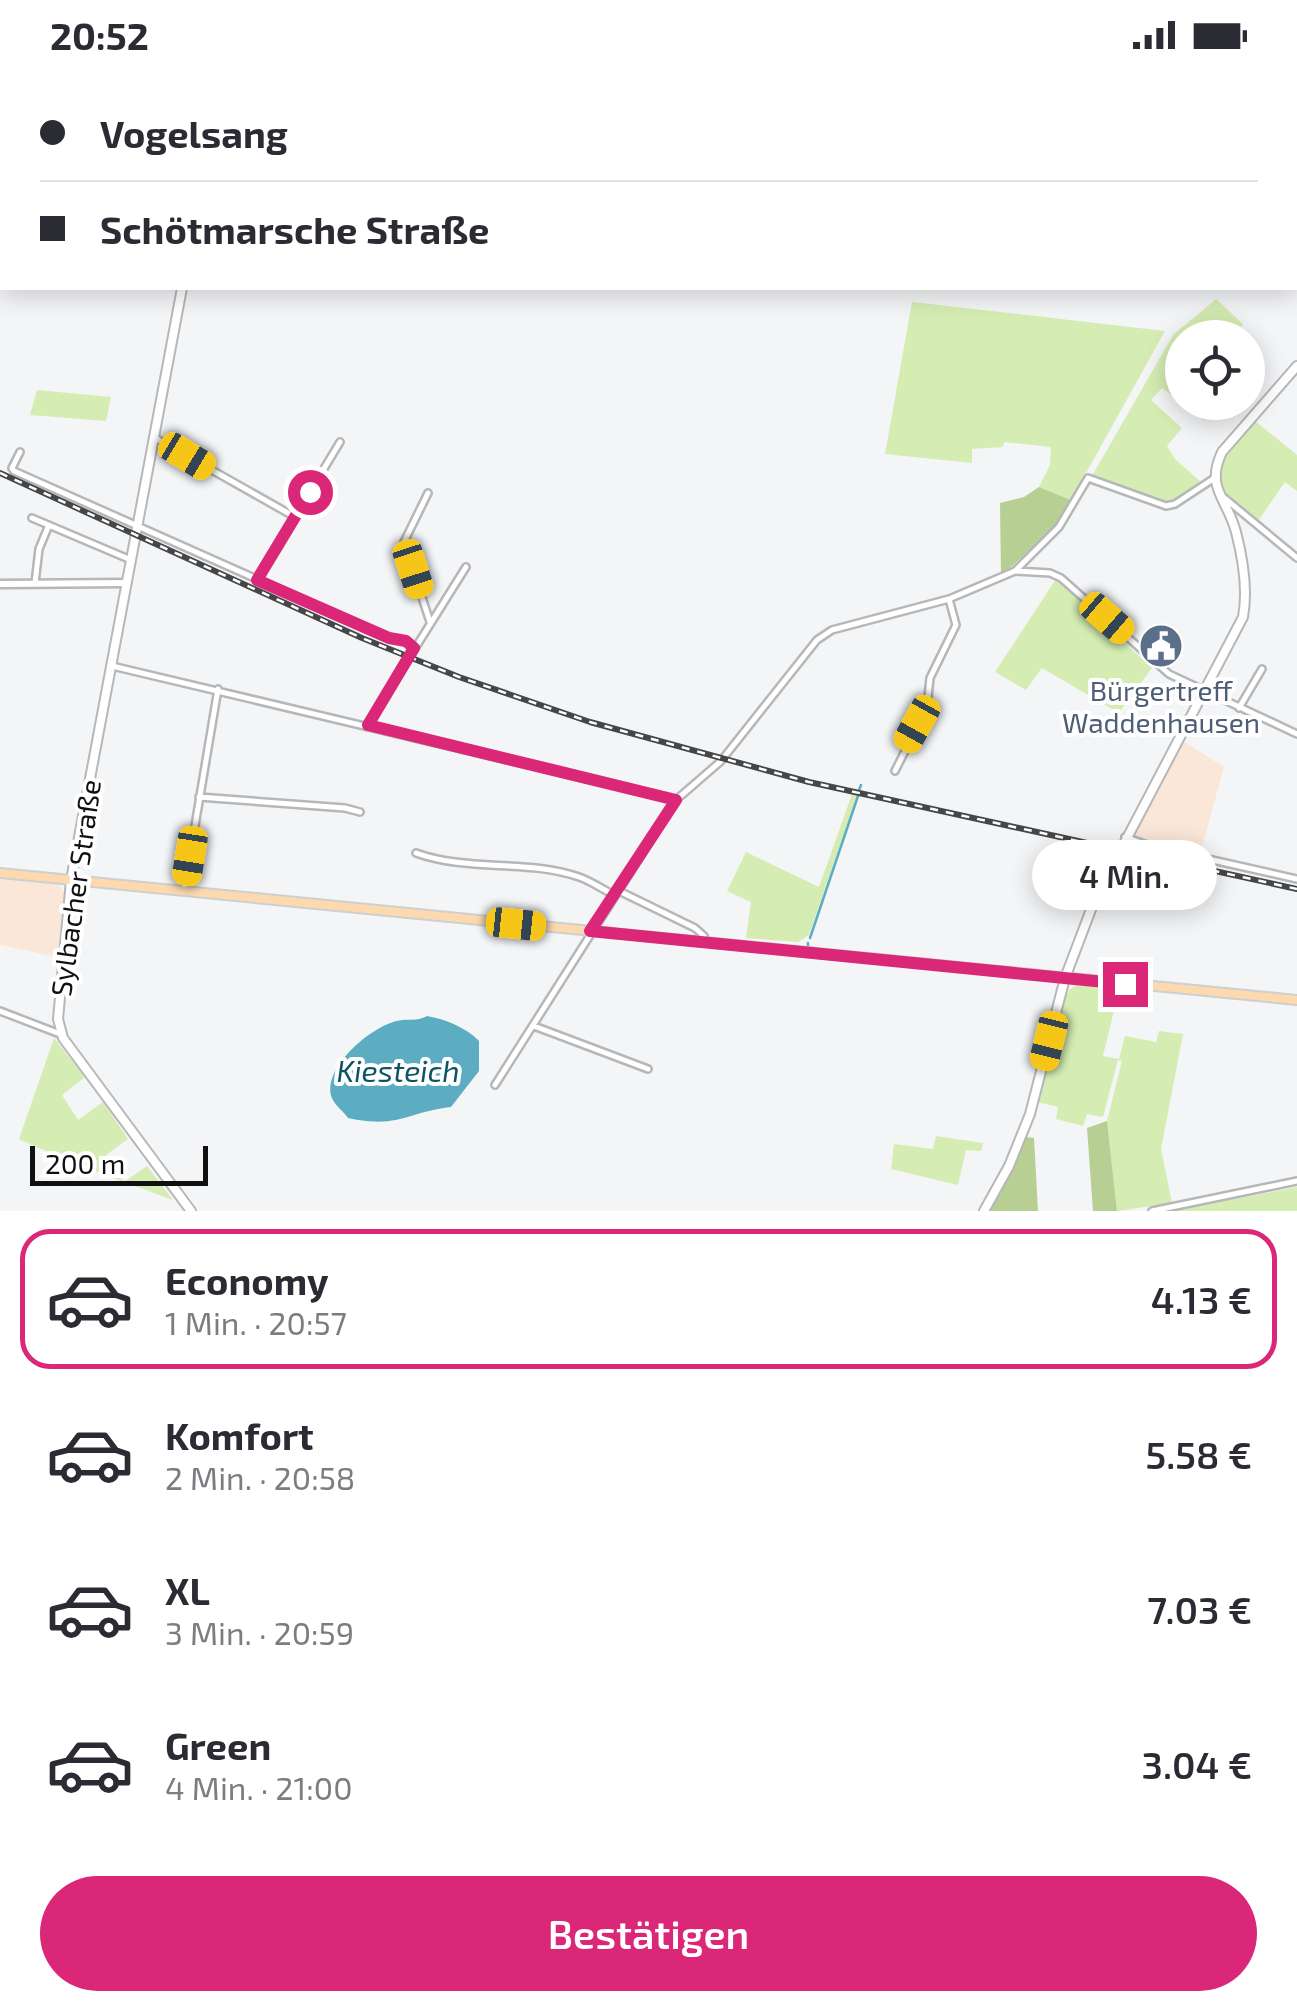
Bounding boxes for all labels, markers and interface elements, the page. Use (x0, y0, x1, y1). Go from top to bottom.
text: 20:52 (50, 12, 149, 58)
text: Vogelsang (100, 110, 288, 156)
text: Schötmarsche Straße (100, 206, 490, 252)
map controls (1165, 320, 1265, 420)
button: locate (1165, 320, 1265, 420)
car (154, 428, 220, 484)
route start (288, 470, 333, 515)
car (389, 536, 437, 602)
car (1075, 587, 1139, 649)
public building icon: Bürgertreff Waddenhausen (1138, 623, 1184, 669)
place label: Bürgertreff Waddenhausen (1062, 673, 1260, 739)
car (889, 690, 945, 758)
street label: Sylbacher Straße (43, 777, 107, 998)
car (170, 824, 210, 888)
callout: 4 Min. (1032, 839, 1218, 909)
text: 4 Min. (1079, 856, 1170, 894)
car (485, 906, 547, 942)
route end (1103, 962, 1148, 1007)
car (1027, 1008, 1071, 1074)
water label: Kiesteich (336, 1052, 460, 1088)
scale bar (30, 1141, 208, 1186)
text: 200 m (45, 1146, 125, 1180)
icon: car (45, 1254, 135, 1344)
text: Economy (165, 1257, 329, 1303)
text: 4.13 € (1151, 1276, 1252, 1322)
text: 1 Min. · 20:57 (165, 1303, 347, 1341)
icon: car (45, 1409, 135, 1499)
text: Komfort (165, 1412, 314, 1458)
text: 5.58 € (1145, 1431, 1252, 1477)
text: 2 Min. · 20:58 (165, 1458, 355, 1496)
icon: car (45, 1564, 135, 1654)
text: XL (165, 1567, 210, 1613)
text: 7.03 € (1147, 1586, 1252, 1632)
text: 3 Min. · 20:59 (165, 1613, 354, 1651)
icon: car (45, 1719, 135, 1809)
text: Green (165, 1722, 271, 1768)
text: 3.04 € (1142, 1741, 1252, 1787)
text: 4 Min. · 21:00 (165, 1768, 352, 1806)
button: Bestätigen (40, 1876, 1257, 1991)

